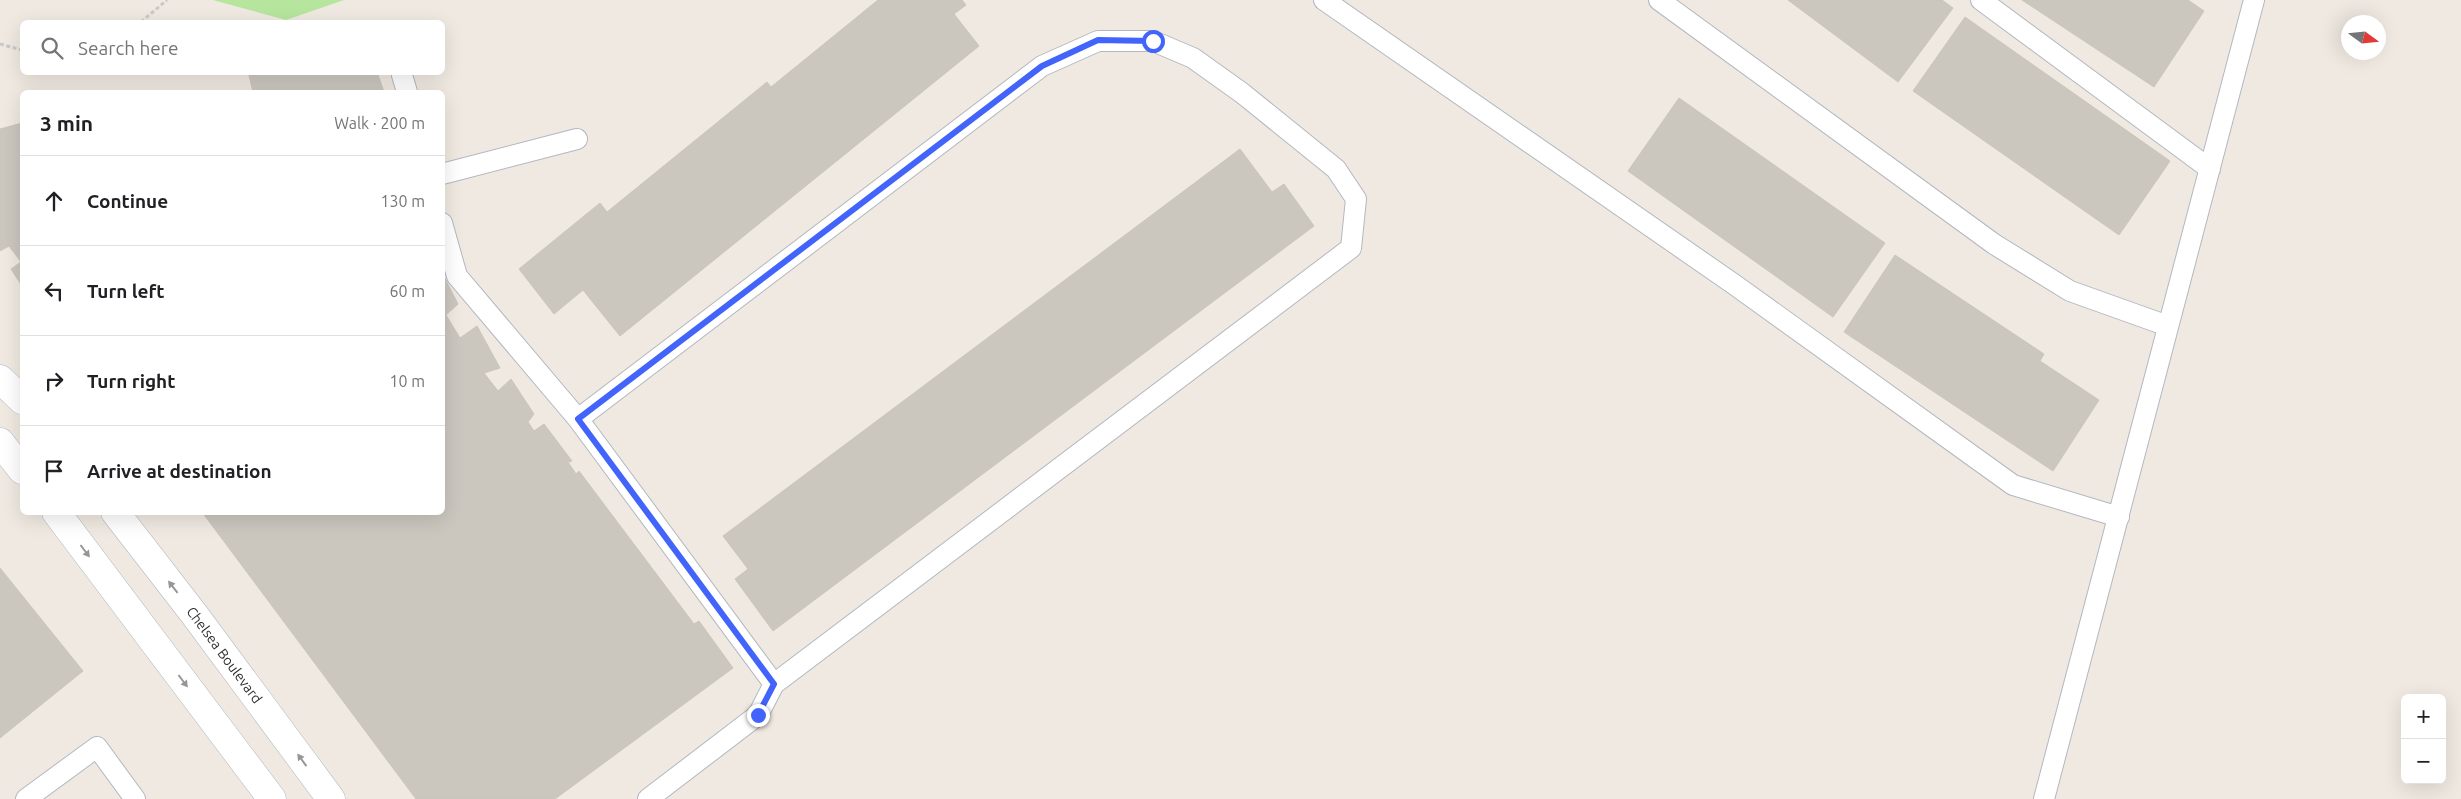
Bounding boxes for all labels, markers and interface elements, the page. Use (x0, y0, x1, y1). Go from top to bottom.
north arrow (2341, 15, 2386, 60)
search box (20, 20, 445, 75)
route start (1142, 30, 1165, 53)
icon: search (38, 34, 66, 62)
text: Search here (78, 37, 178, 59)
text: 3 min (40, 111, 93, 135)
text: Walk · 200 m (334, 114, 425, 132)
icon: ahead (40, 187, 68, 215)
text: Continue (87, 190, 168, 212)
text: 130 m (380, 192, 425, 210)
icon: left (40, 277, 68, 305)
text: Turn left (87, 280, 165, 302)
text: 60 m (389, 282, 425, 300)
icon: right (40, 367, 68, 395)
text: Turn right (87, 370, 175, 392)
text: 10 m (389, 372, 425, 390)
icon: arrive (40, 457, 68, 485)
text: Arrive at destination (87, 460, 272, 482)
one-way arrow (80, 544, 90, 558)
one-way arrow (168, 581, 178, 594)
street label: Chelsea Boulevard (183, 603, 265, 706)
one-way arrow (178, 674, 188, 688)
map controls (2401, 694, 2446, 784)
button: + (2401, 694, 2446, 739)
route end (747, 704, 770, 727)
button: − (2401, 739, 2446, 784)
one-way arrow (296, 754, 307, 767)

